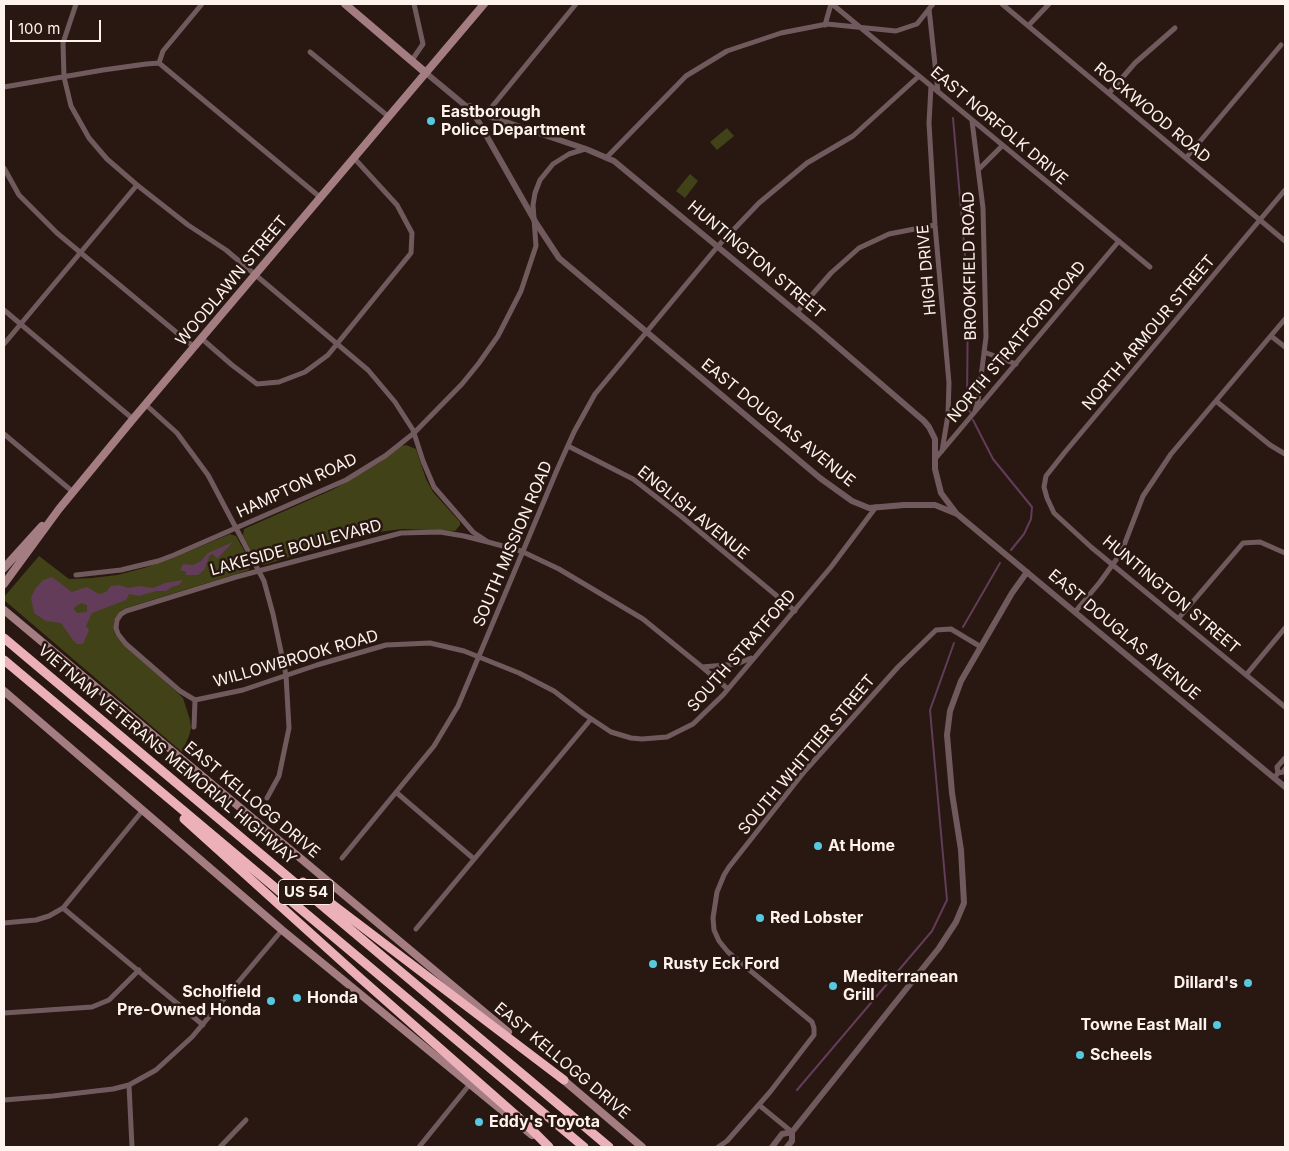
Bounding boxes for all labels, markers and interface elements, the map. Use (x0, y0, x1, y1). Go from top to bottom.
scale bar (12, 10, 104, 42)
text: 100 m (18, 19, 60, 38)
street label: ROCKWOOD ROAD (1090, 59, 1214, 167)
street label: EAST NORFOLK DRIVE (927, 63, 1071, 189)
place label: Eastborough Police Department (441, 102, 586, 140)
marker: Eastborough Police Department (425, 115, 437, 127)
street label: BROOKFIELD ROAD (959, 191, 981, 341)
street label: HUNTINGTON STREET (684, 197, 828, 323)
street label: WOODLAWN STREET (172, 212, 292, 350)
street label: HIGH DRIVE (913, 224, 941, 316)
street label: NORTH ARMOUR STREET (1078, 252, 1220, 414)
street label: NORTH STRATFORD ROAD (944, 257, 1090, 427)
street label: EAST DOUGLAS AVENUE (697, 355, 859, 491)
street label: HAMPTON ROAD (234, 450, 360, 522)
street label: SOUTH MISSION ROAD (469, 458, 557, 630)
street label: ENGLISH AVENUE (633, 462, 753, 564)
street label: LAKESIDE BOULEVARD (208, 516, 384, 580)
street label: HUNTINGTON STREET (1099, 532, 1243, 658)
street label: EAST DOUGLAS AVENUE (1044, 566, 1204, 704)
street label: SOUTH STRATFORD (684, 586, 800, 716)
street label: WILLOWBROOK ROAD (211, 626, 381, 692)
street label: VIETNAM VETERANS MEMORIAL HIGHWAY (34, 641, 300, 869)
street label: SOUTH WHITTIER STREET (734, 671, 880, 839)
street label: EAST KELLOGG DRIVE (180, 738, 324, 862)
place label: At Home (828, 836, 895, 856)
marker: At Home (812, 840, 824, 852)
road number: US 54 (278, 880, 334, 904)
place label: Red Lobster (770, 908, 863, 928)
marker: Red Lobster (754, 912, 766, 924)
place label: Rusty Eck Ford (663, 954, 779, 974)
marker: Rusty Eck Ford (647, 958, 659, 970)
place label: Mediterranean Grill (843, 967, 958, 1005)
place label: Dillard's (1174, 973, 1238, 993)
marker: Dillard's (1242, 977, 1254, 989)
marker: Mediterranean Grill (827, 980, 839, 992)
place label: Scholfield Pre-Owned Honda (117, 982, 261, 1020)
place label: Honda (307, 988, 358, 1008)
marker: Honda (291, 992, 303, 1004)
marker: Scholfield Pre-Owned Honda (265, 995, 277, 1007)
street label: EAST KELLOGG DRIVE (490, 999, 634, 1123)
place label: Towne East Mall (1081, 1015, 1207, 1035)
marker: Towne East Mall (1211, 1019, 1223, 1031)
place label: Scheels (1090, 1045, 1152, 1065)
marker: Scheels (1074, 1049, 1086, 1061)
place label: Eddy's Toyota (489, 1112, 600, 1132)
marker: Eddy's Toyota (473, 1116, 485, 1128)

